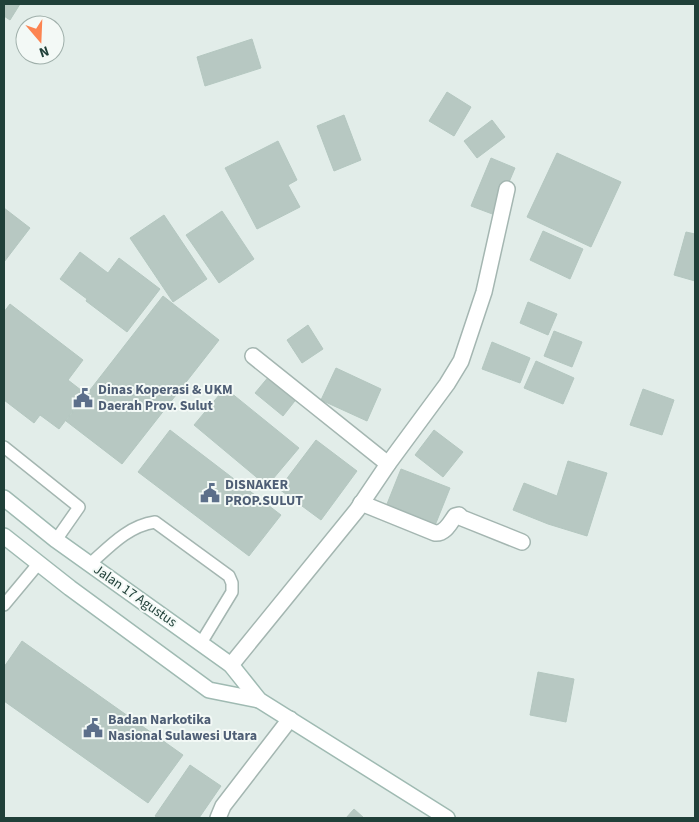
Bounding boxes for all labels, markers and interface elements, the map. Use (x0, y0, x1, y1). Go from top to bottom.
north arrow (15, 15, 65, 65)
text: N (36, 40, 52, 62)
place label: Dinas Koperasi & UKM Daerah Prov. Sulut (98, 380, 233, 416)
public building icon: Dinas Koperasi & UKM Daerah Prov. Sulut (72, 387, 94, 409)
place label: DISNAKER PROP.SULUT (225, 475, 303, 511)
public building icon: DISNAKER PROP.SULUT (199, 482, 221, 504)
street label: Jalan 17 Agustus (89, 560, 181, 632)
place label: Badan Narkotika Nasional Sulawesi Utara (108, 710, 257, 746)
public building icon: Badan Narkotika Nasional Sulawesi Utara (82, 717, 104, 739)

